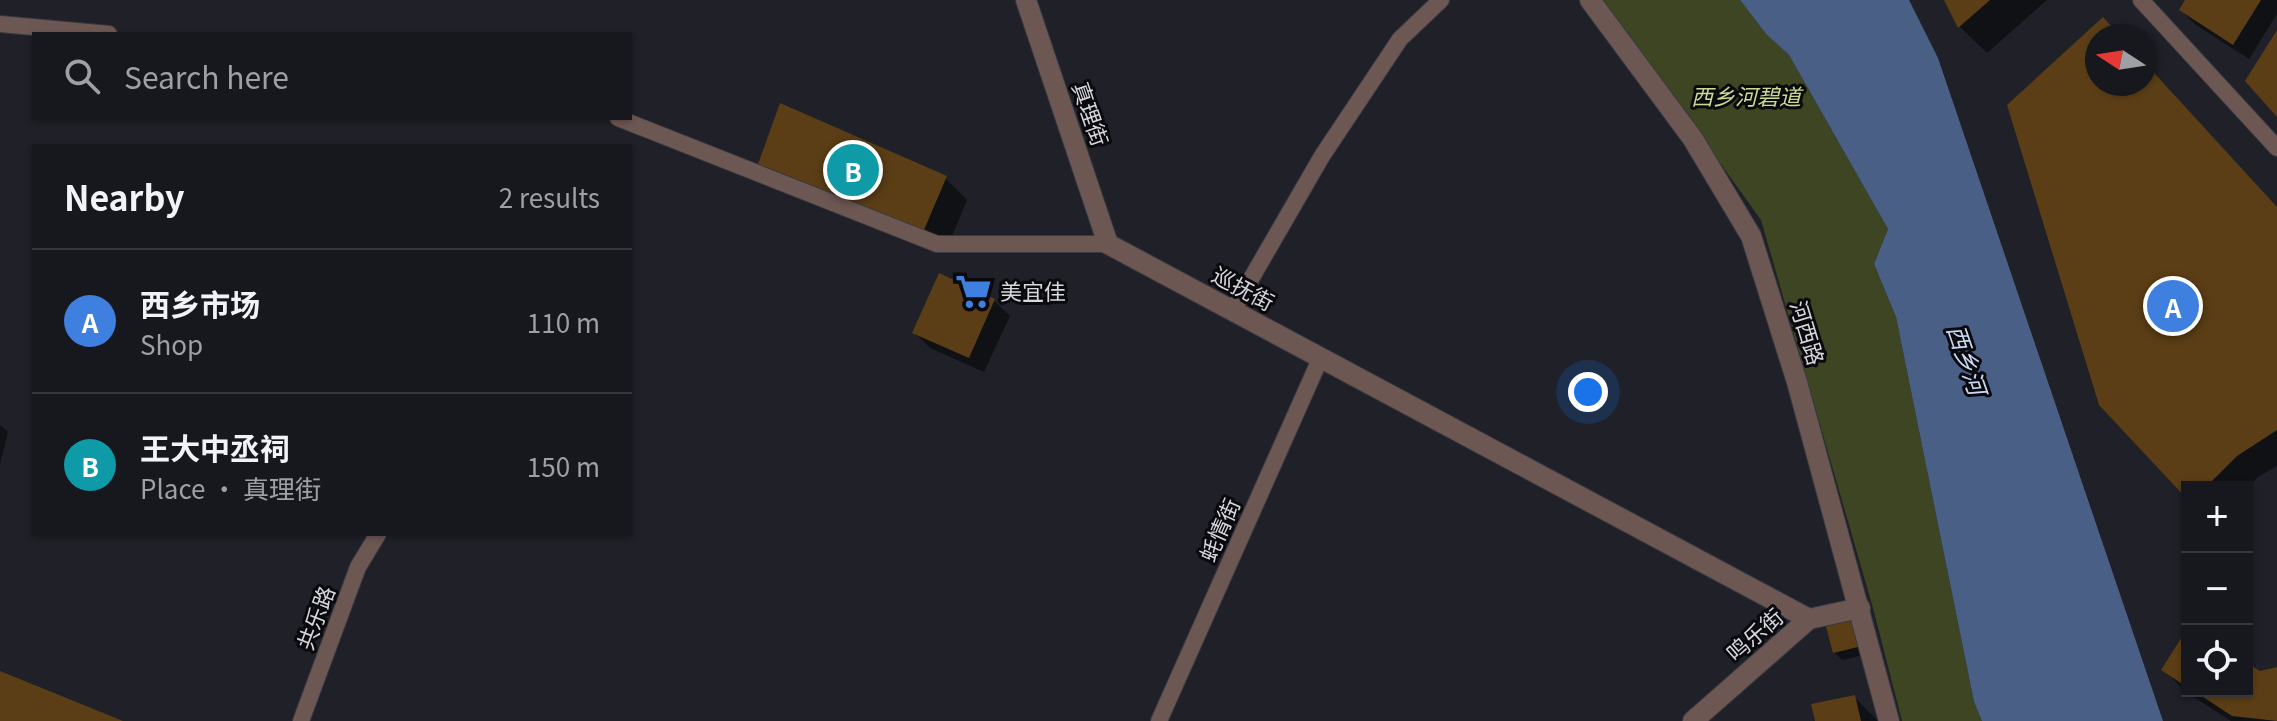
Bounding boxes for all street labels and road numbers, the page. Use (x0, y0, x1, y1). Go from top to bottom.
street label: 真理街 (1066, 77, 1118, 150)
street label: 巡抚街 (1207, 258, 1281, 317)
street label: 河西路 (1784, 296, 1834, 369)
street label: 蚝情街 (1190, 493, 1246, 566)
street label: 共乐路 (287, 581, 341, 654)
street label: 鸣乐街 (1718, 600, 1789, 667)

